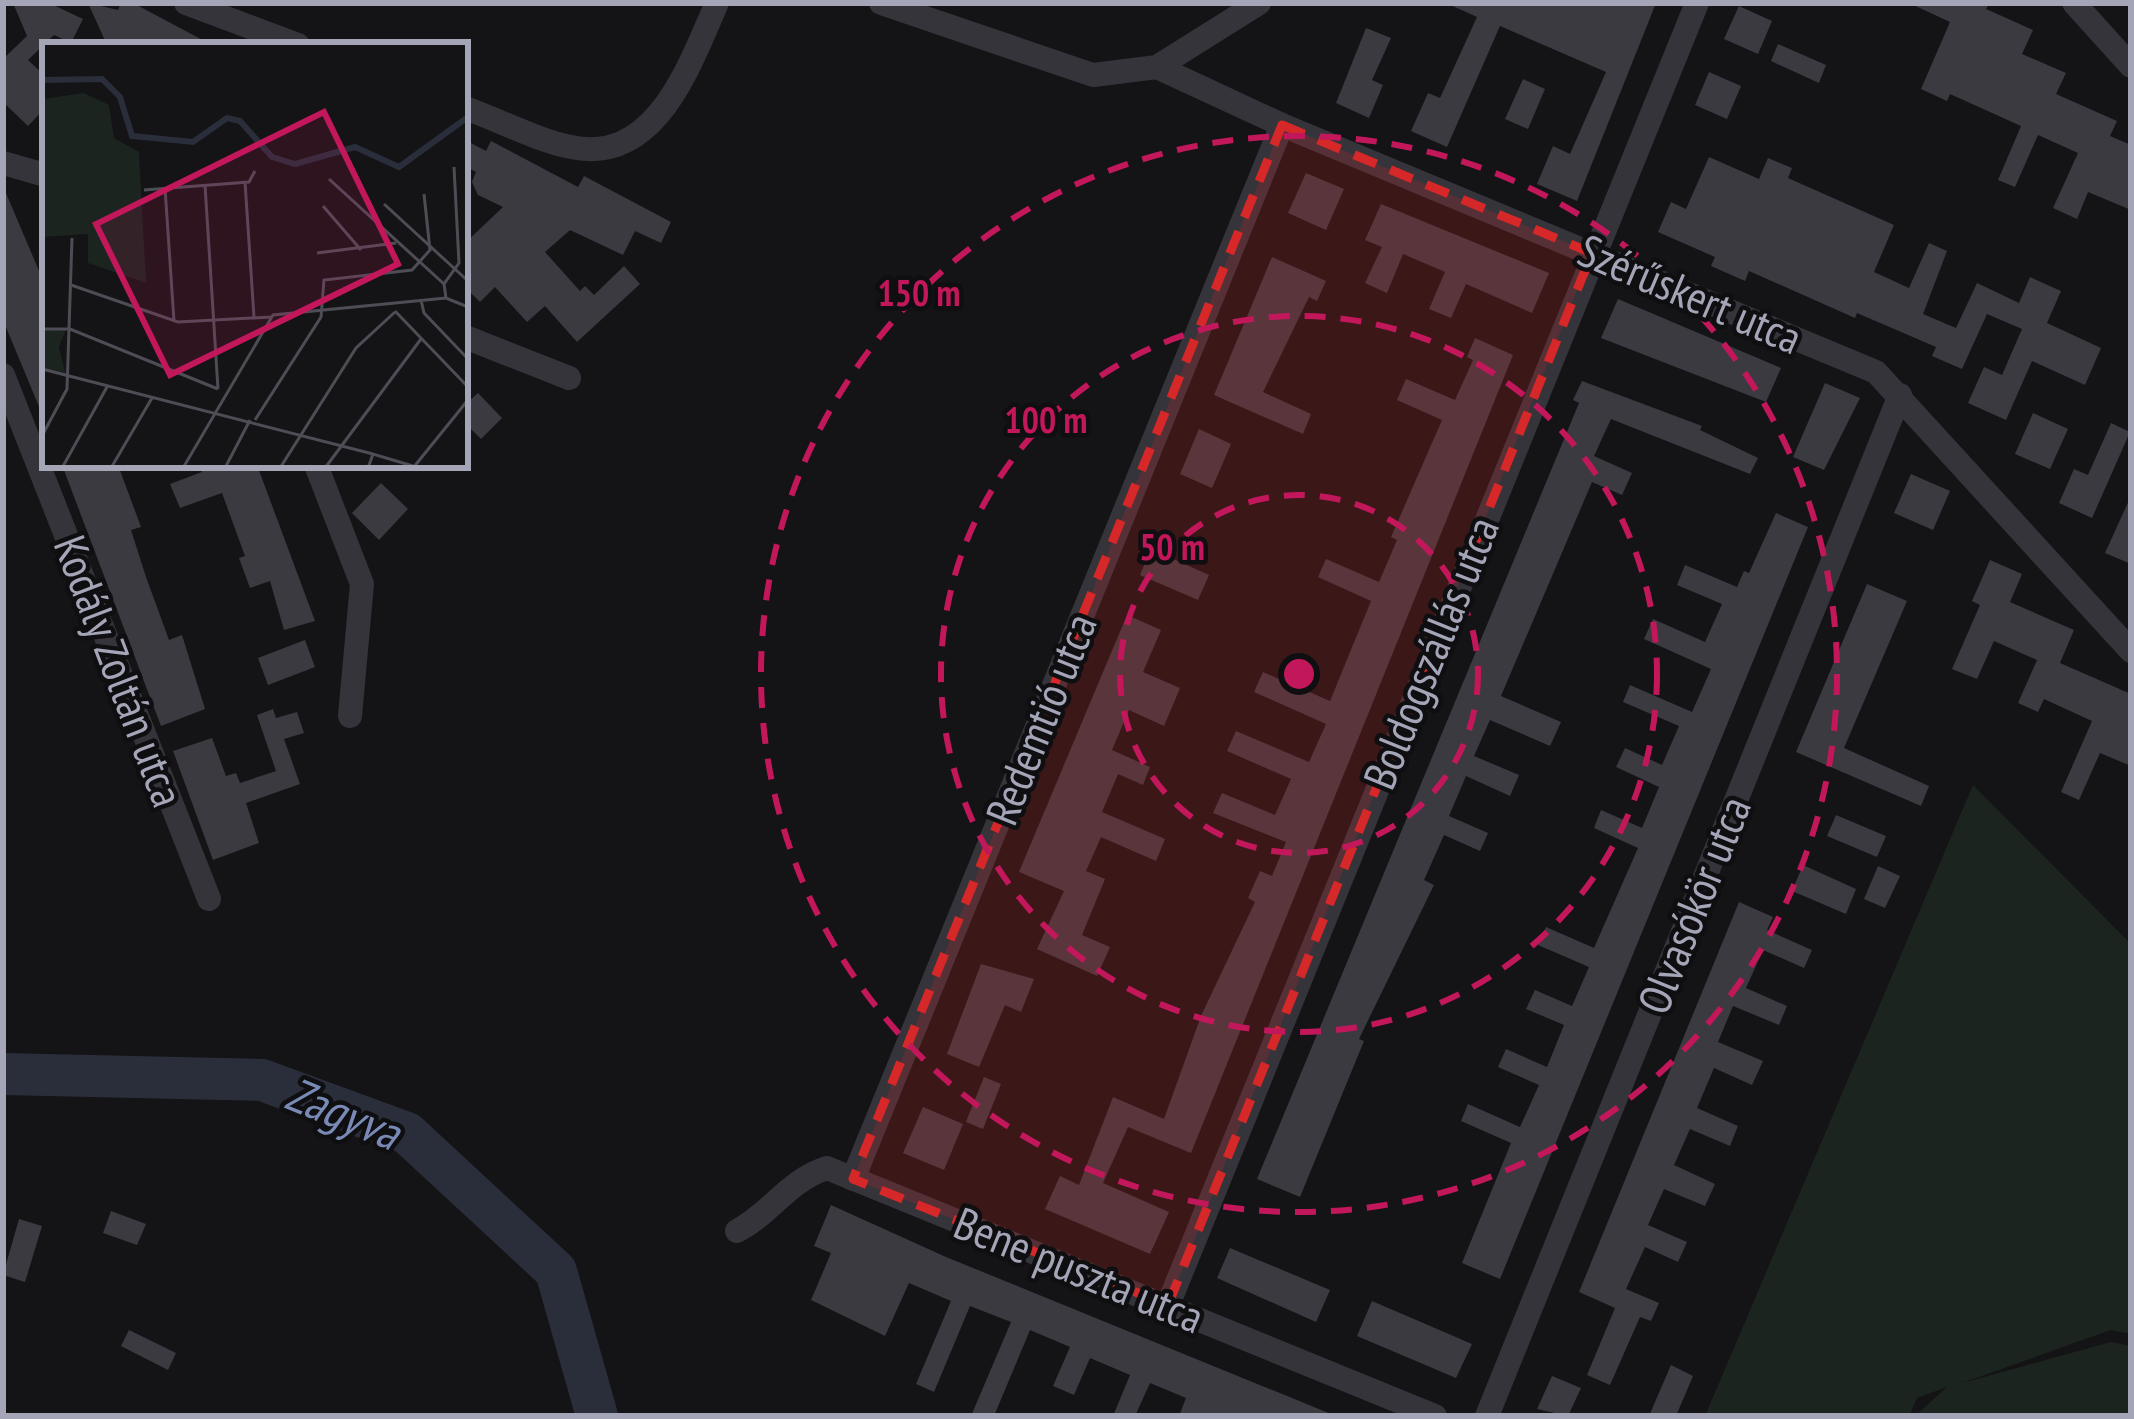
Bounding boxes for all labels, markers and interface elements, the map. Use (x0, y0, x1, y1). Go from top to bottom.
inset map (42, 42, 468, 468)
street label: Szérűskert utca (1570, 220, 1811, 366)
text: 150 m (878, 269, 960, 316)
text: 100 m (1005, 396, 1087, 443)
street label: Boldogszállás utca (1349, 508, 1511, 797)
text: 50 m (1139, 523, 1205, 570)
street label: Kodály Zoltán utca (42, 527, 198, 814)
street label: Redemtió utca (972, 605, 1109, 833)
centre of rings (1278, 653, 1320, 695)
street label: Olvasókör utca (1623, 788, 1763, 1022)
water label: Zagyva (278, 1061, 412, 1164)
street label: Bene puszta utca (946, 1193, 1212, 1345)

